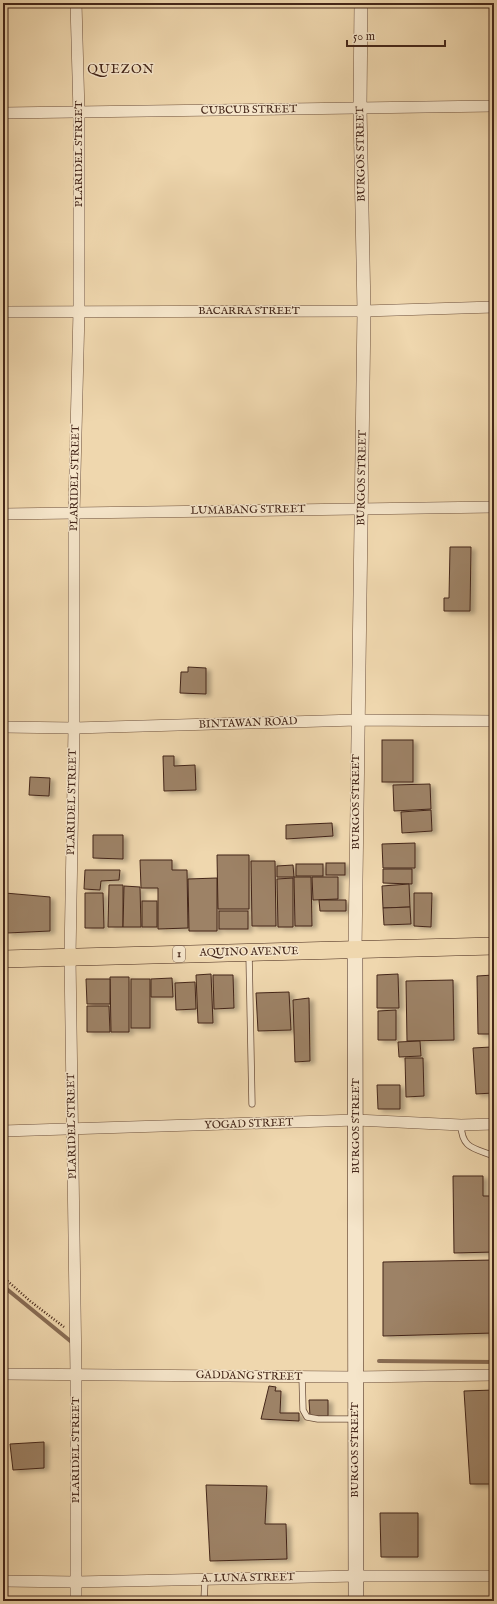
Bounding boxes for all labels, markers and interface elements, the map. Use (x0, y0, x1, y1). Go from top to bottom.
scale bar (347, 22, 445, 48)
text: 50 m (353, 29, 375, 44)
district label: QUEZON (87, 61, 155, 78)
street label: PLARIDEL STREET (72, 101, 86, 207)
street label: CUBCUB STREET (201, 102, 297, 118)
street label: BURGOS STREET (353, 106, 369, 202)
street label: BACARRA STREET (198, 304, 300, 318)
street label: PLARIDEL STREET (67, 425, 83, 531)
street label: BURGOS STREET (354, 430, 370, 526)
street label: LUMABANG STREET (190, 502, 306, 518)
street label: BINTAWAN ROAD (198, 714, 298, 732)
street label: PLARIDEL STREET (64, 749, 80, 855)
street label: BURGOS STREET (349, 754, 363, 850)
street label: AQUINO AVENUE (198, 944, 299, 960)
road number: 1 (173, 946, 185, 962)
street label: PLARIDEL STREET (64, 1073, 80, 1179)
street label: BURGOS STREET (349, 1078, 363, 1174)
street label: YOGAD STREET (204, 1115, 294, 1133)
street label: GADDANG STREET (196, 1368, 302, 1384)
street label: PLARIDEL STREET (69, 1397, 83, 1503)
street label: BURGOS STREET (348, 1402, 362, 1498)
street label: A. LUNA STREET (200, 1570, 295, 1586)

